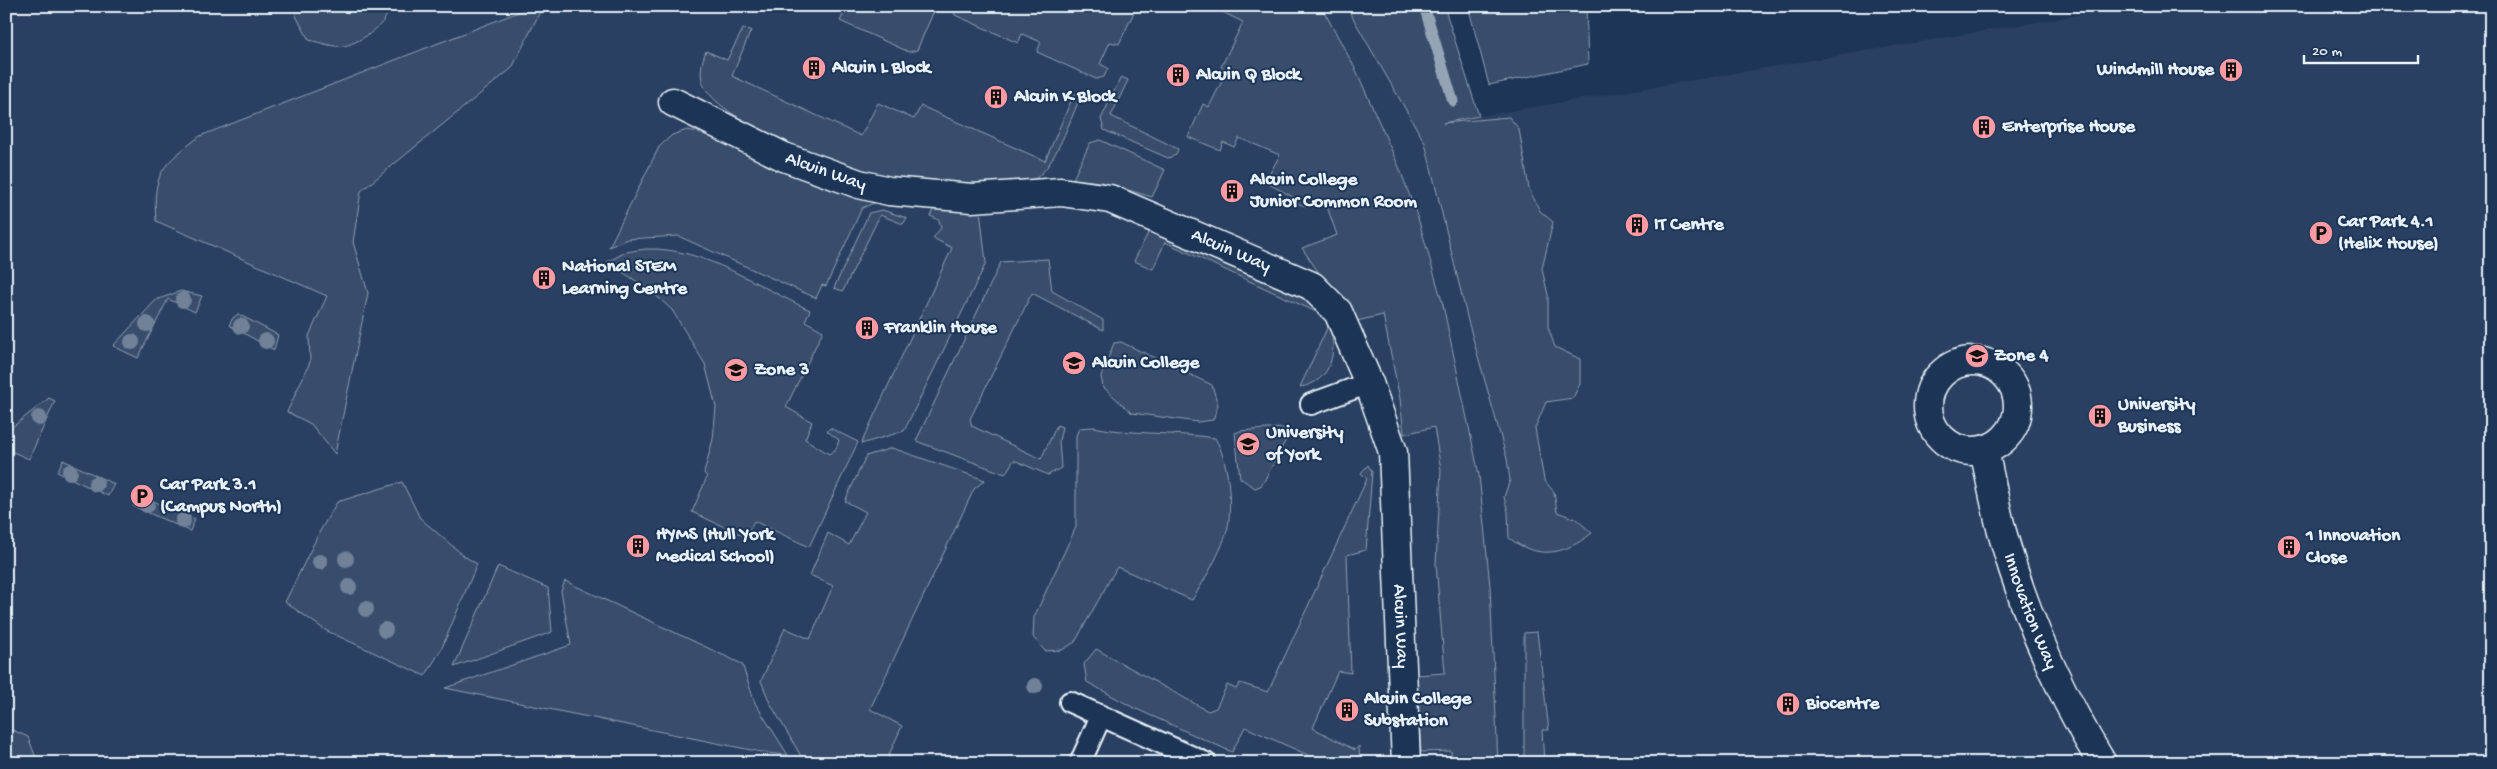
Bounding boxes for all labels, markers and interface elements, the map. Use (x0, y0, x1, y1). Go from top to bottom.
scale bar (2304, 32, 2418, 64)
text: 20 m (2312, 43, 2342, 61)
building icon: Alcuin L Block (801, 55, 827, 81)
place label: Alcuin L Block (831, 57, 933, 80)
building icon: Windmill House (2218, 57, 2244, 83)
place label: Windmill House (2096, 59, 2215, 82)
building icon: Alcuin Q Block (1165, 62, 1191, 88)
place label: Alcuin Q Block (1195, 64, 1303, 87)
building icon: Alcuin K Block (983, 84, 1009, 110)
place label: Alcuin K Block (1013, 86, 1119, 109)
building icon: Enterprise House (1971, 114, 1997, 140)
place label: Enterprise House (2002, 116, 2136, 139)
street label: Alcuin Way (782, 147, 869, 197)
place label: Alcuin College Junior Common Room (1249, 169, 1417, 214)
building icon: Alcuin College Junior Common Room (1219, 178, 1245, 204)
place label: Car Park 4.1 (Helix House) (2337, 211, 2439, 256)
building icon: IT Centre (1624, 212, 1650, 238)
place label: IT Centre (1654, 214, 1725, 237)
parking icon: Car Park 4.1 (Helix House) (2308, 220, 2334, 246)
street label: Alcuin Way (1188, 224, 1275, 279)
place label: National STEM Learning Centre (562, 256, 688, 301)
building icon: National STEM Learning Centre (531, 265, 557, 291)
building icon: Franklin House (854, 315, 880, 341)
place label: Franklin House (883, 317, 998, 340)
school or university icon: Zone 4 (1964, 343, 1990, 369)
place label: Zone 4 (1994, 345, 2049, 368)
school or university icon: Alcuin College (1061, 350, 1087, 376)
place label: Alcuin College (1091, 352, 1201, 375)
school or university icon: Zone 3 (723, 357, 749, 383)
place label: Zone 3 (754, 359, 809, 382)
place label: University Business (2117, 394, 2196, 439)
building icon: University Business (2087, 403, 2113, 429)
place label: University of York (1265, 422, 1344, 467)
school or university icon: University of York (1235, 431, 1261, 457)
place label: Car Park 3.1 (Campus North) (159, 474, 282, 519)
parking icon: Car Park 3.1 (Campus North) (129, 483, 155, 509)
place label: HYMS (Hull York Medical School) (656, 524, 777, 569)
place label: 1 Innovation Close (2305, 525, 2401, 570)
building icon: HYMS (Hull York Medical School) (625, 533, 651, 559)
building icon: 1 Innovation Close (2276, 534, 2302, 560)
street label: Innovation Way (1997, 550, 2063, 674)
street label: Alcuin Way (1387, 584, 1414, 670)
place label: Alcuin College Substation (1363, 688, 1473, 733)
building icon: Biocentre (1775, 691, 1801, 717)
place label: Biocentre (1805, 693, 1880, 716)
building icon: Alcuin College Substation (1334, 697, 1360, 723)

